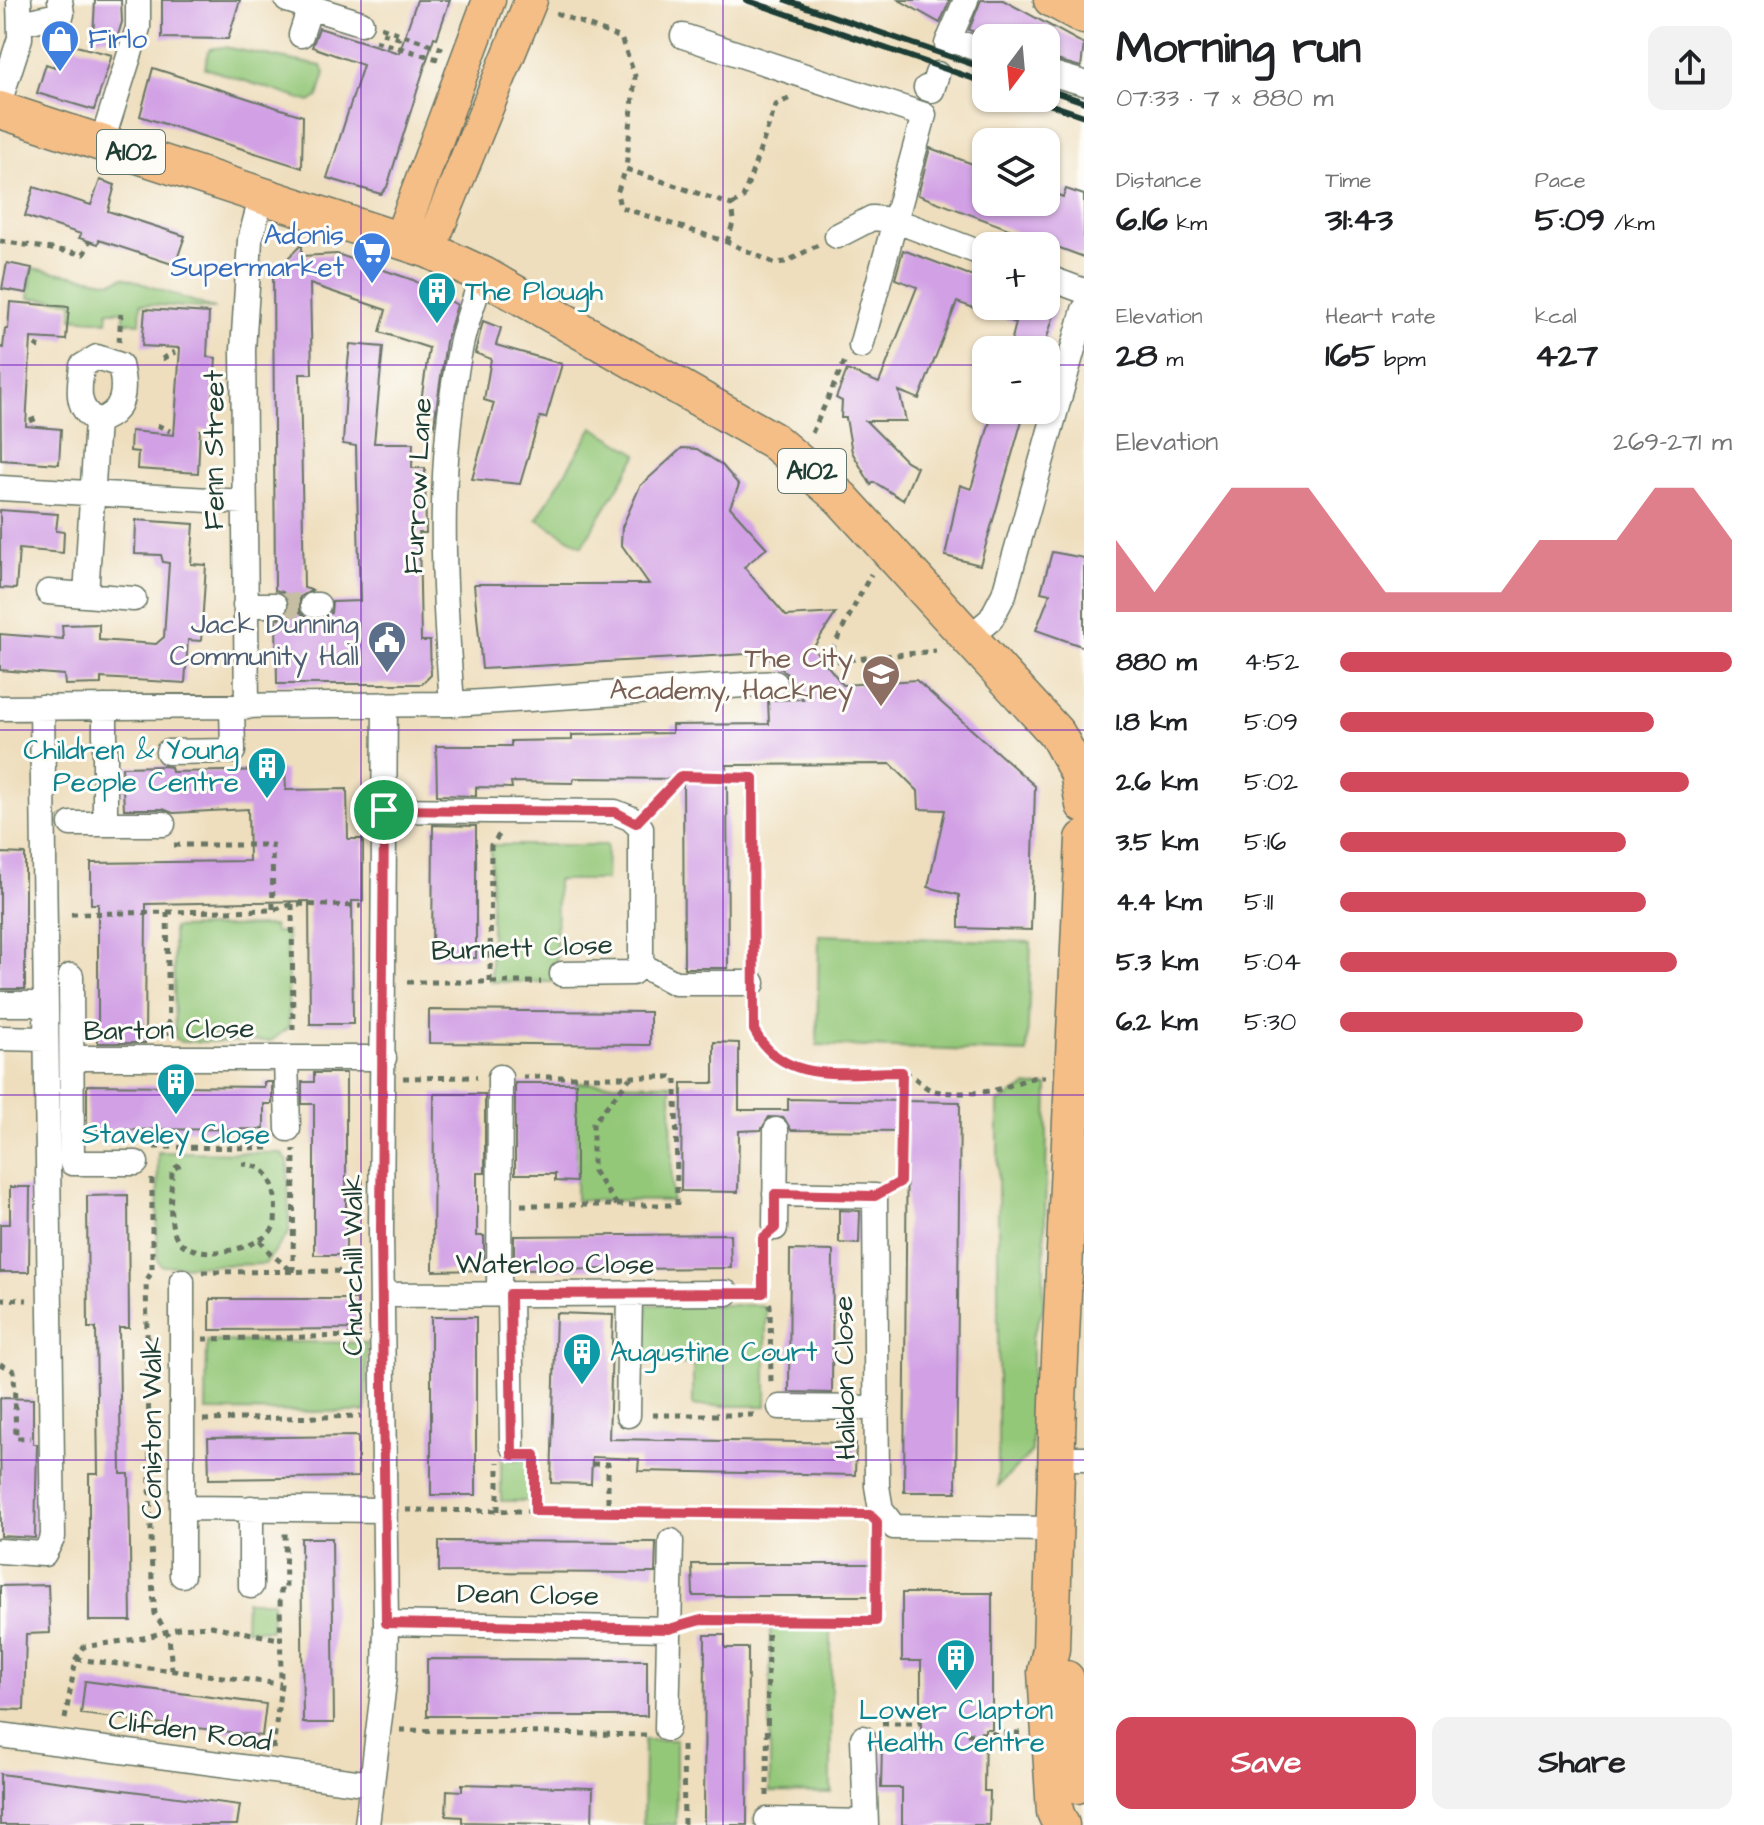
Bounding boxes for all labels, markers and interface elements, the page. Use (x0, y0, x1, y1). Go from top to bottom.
shop icon: Firlo (39, 18, 81, 73)
text: Morning run (1116, 19, 1361, 80)
place label: Firlo (88, 20, 147, 59)
north arrow (972, 24, 1060, 112)
map controls (972, 24, 1060, 424)
button: share (1648, 26, 1732, 110)
text: 07:33 · 7 × 880 m (1116, 80, 1334, 116)
button: layers (972, 128, 1060, 216)
road number: A102 (97, 130, 165, 174)
text: Distance (1116, 165, 1202, 196)
text: Time (1325, 165, 1371, 196)
text: Pace (1535, 165, 1586, 196)
text: 6.16 (1116, 196, 1168, 244)
text: 31:43 (1325, 196, 1393, 244)
text: 5:09 (1535, 196, 1605, 244)
text: km (1168, 208, 1207, 239)
text: /km (1605, 208, 1655, 239)
place label: Adonis Supermarket (170, 216, 345, 287)
supermarket icon: Adonis Supermarket (351, 230, 393, 285)
button: + (972, 232, 1060, 320)
building icon: The Plough (416, 270, 458, 325)
place label: The Plough (465, 272, 603, 312)
text: Elevation (1116, 301, 1203, 332)
text: Heart rate (1325, 301, 1436, 332)
text: kcal (1535, 301, 1577, 332)
text: 28 (1116, 332, 1158, 380)
text: 165 (1325, 332, 1375, 380)
text: 427 (1535, 332, 1598, 380)
button: − (972, 336, 1060, 424)
text: m (1158, 344, 1183, 375)
text: bpm (1375, 344, 1426, 375)
street label: Fenn Street (195, 369, 234, 530)
street label: Furrow Lane (394, 397, 442, 575)
text: Elevation (1116, 424, 1218, 460)
text: 269–271 m (1613, 424, 1732, 460)
road number: A102 (778, 449, 846, 493)
place label: Jack Dunning Community Hall (169, 605, 359, 678)
public building icon: Jack Dunning Community Hall (366, 619, 408, 674)
place label: The City Academy, Hackney (610, 639, 853, 712)
text: 880 m (1116, 644, 1197, 680)
text: 4:52 (1244, 644, 1299, 680)
school or university icon: The City Academy, Hackney (860, 653, 902, 708)
text: 1.8 km (1116, 704, 1186, 740)
text: 5:09 (1244, 704, 1298, 740)
place label: Children & Young People Centre (23, 731, 239, 802)
building icon: Children & Young People Centre (246, 745, 288, 800)
text: 2.6 km (1116, 764, 1197, 800)
text: 5:02 (1244, 764, 1298, 800)
pin (350, 776, 418, 844)
icon: arrive (362, 788, 406, 832)
text: 3.5 km (1116, 824, 1198, 860)
text: 5:16 (1244, 824, 1286, 860)
text: 4.4 km (1116, 884, 1202, 920)
text: 5:11 (1244, 884, 1273, 920)
street label: Burnett Close (430, 925, 614, 971)
text: 5.3 km (1116, 944, 1198, 980)
text: 5:04 (1244, 944, 1301, 980)
text: 6.2 km (1116, 1004, 1197, 1040)
text: 5:30 (1244, 1004, 1296, 1040)
street label: Barton Close (83, 1009, 255, 1051)
building icon: Staveley Close (155, 1061, 197, 1116)
place label: Staveley Close (82, 1115, 270, 1156)
street label: Churchill Walk (334, 1174, 373, 1356)
street label: Waterloo Close (456, 1245, 654, 1284)
street label: Halidon Close (824, 1296, 866, 1460)
building icon: Augustine Court (561, 1331, 603, 1386)
place label: Augustine Court (610, 1333, 818, 1373)
street label: Coniston Walk (133, 1337, 172, 1519)
street label: Dean Close (457, 1574, 599, 1616)
building icon: Lower Clapton Health Centre (935, 1637, 977, 1692)
place label: Lower Clapton Health Centre (859, 1691, 1053, 1762)
street label: Clifden Road (106, 1700, 274, 1762)
button: Save (1116, 1717, 1416, 1809)
button: Share (1432, 1717, 1732, 1809)

